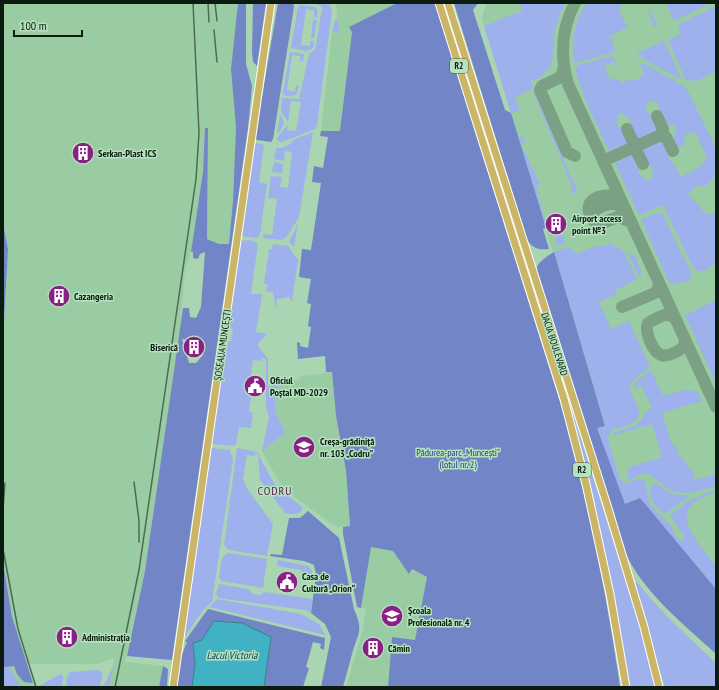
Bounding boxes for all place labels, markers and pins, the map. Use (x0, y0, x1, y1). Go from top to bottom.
building icon: Serkan-Plast ICS (70, 140, 96, 166)
place label: Serkan-Plast ICS (98, 147, 157, 160)
building icon: Airport access point №3 (543, 211, 569, 237)
place label: Airport access point №3 (571, 212, 622, 237)
building icon: Cazangeria (46, 283, 72, 309)
place label: Cazangeria (74, 290, 113, 303)
building icon: Biserică (181, 334, 207, 360)
place label: Biserică (150, 341, 178, 354)
public building icon: Oficiul Poștal MD-2029 (242, 373, 268, 399)
place label: Oficiul Poștal MD-2029 (270, 374, 328, 399)
school or university icon: Creșa-grădiniță nr. 103 „Codru” (291, 434, 317, 460)
place label: Creșa-grădiniță nr. 103 „Codru” (320, 435, 374, 460)
public building icon: Casa de Cultură „Orion“ (274, 569, 300, 595)
place label: Casa de Cultură „Orion“ (302, 570, 356, 595)
school or university icon: Școala Profesională nr. 4 (379, 603, 405, 629)
place label: Școala Profesională nr. 4 (408, 604, 470, 629)
building icon: Administrația (54, 624, 80, 650)
place label: Administrația (81, 631, 130, 644)
building icon: Cămin (360, 635, 386, 661)
place label: Cămin (388, 642, 411, 655)

